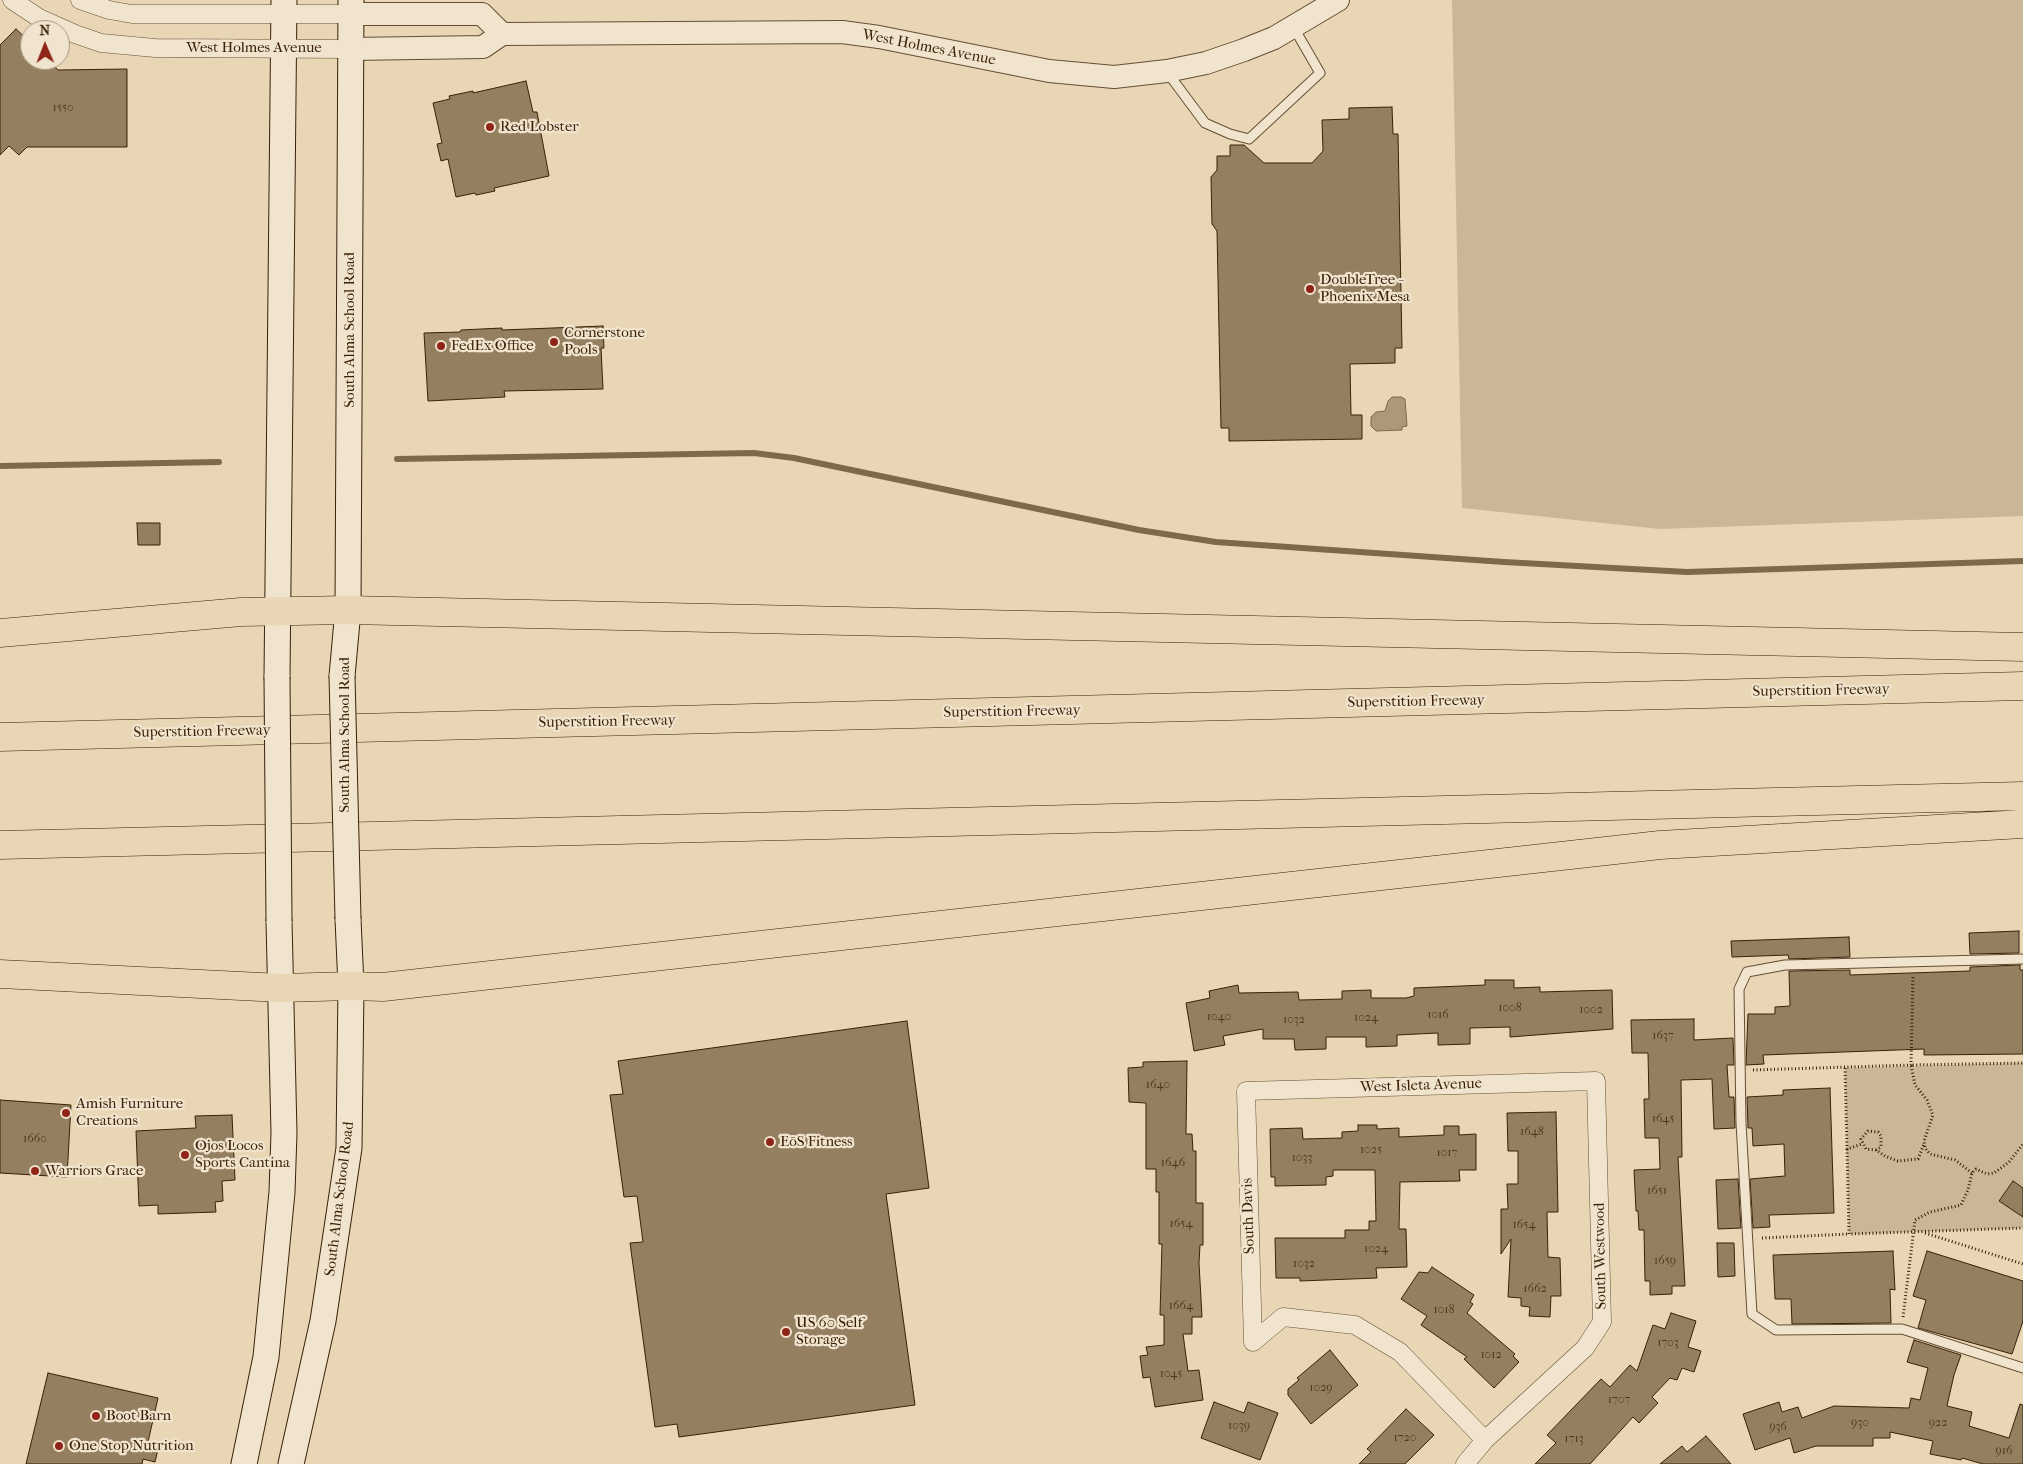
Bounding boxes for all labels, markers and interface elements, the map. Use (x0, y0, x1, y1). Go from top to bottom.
north arrow (20, 20, 70, 70)
text: N (39, 22, 50, 39)
street label: West Holmes Avenue (861, 26, 997, 70)
street label: West Holmes Avenue (186, 39, 322, 57)
house number: 1550 (52, 101, 74, 115)
place label: Red Lobster (500, 118, 579, 136)
marker: Red Lobster (484, 121, 496, 133)
street label: South Alma School Road (341, 252, 359, 408)
place label: DoubleTree - Phoenix Mesa (1320, 271, 1410, 306)
marker: DoubleTree - Phoenix Mesa (1304, 283, 1316, 295)
place label: Cornerstone Pools (564, 324, 645, 359)
marker: Cornerstone Pools (548, 336, 560, 348)
place label: FedEx Office (451, 337, 534, 355)
marker: FedEx Office (435, 340, 447, 352)
street label: South Alma School Road (336, 657, 354, 813)
street label: Superstition Freeway (1752, 681, 1890, 701)
street label: Superstition Freeway (1347, 692, 1485, 712)
street label: Superstition Freeway (943, 702, 1081, 722)
street label: Superstition Freeway (538, 712, 676, 732)
street label: Superstition Freeway (133, 722, 271, 742)
house number: 1008 (1498, 1001, 1522, 1015)
house number: 1002 (1579, 1003, 1603, 1017)
house number: 1016 (1427, 1008, 1449, 1022)
house number: 1040 (1207, 1010, 1231, 1024)
house number: 1024 (1354, 1011, 1378, 1025)
house number: 1032 (1283, 1013, 1305, 1027)
house number: 1637 (1652, 1029, 1674, 1043)
street label: West Isleta Avenue (1360, 1075, 1482, 1097)
house number: 1640 (1146, 1078, 1170, 1092)
place label: Amish Furniture Creations (76, 1095, 183, 1130)
marker: Amish Furniture Creations (60, 1107, 72, 1119)
house number: 1645 (1652, 1112, 1674, 1126)
street label: South Alma School Road (322, 1121, 358, 1277)
house number: 1648 (1520, 1125, 1544, 1139)
house number: 1660 (23, 1132, 47, 1146)
place label: EōS Fitness (780, 1133, 853, 1151)
marker: EōS Fitness (764, 1136, 776, 1148)
place label: Ojos Locos Sports Cantina (195, 1137, 290, 1172)
house number: 1025 (1360, 1143, 1382, 1157)
house number: 1017 (1437, 1146, 1457, 1160)
marker: Ojos Locos Sports Cantina (179, 1149, 191, 1161)
house number: 1033 (1292, 1151, 1312, 1165)
house number: 1646 (1161, 1156, 1185, 1170)
place label: Warriors Grace (45, 1162, 143, 1180)
marker: Warriors Grace (29, 1165, 41, 1177)
street label: South Davis (1239, 1178, 1259, 1254)
house number: 1651 (1647, 1184, 1667, 1198)
street label: South Westwood (1591, 1202, 1611, 1310)
house number: 1654 (1170, 1217, 1192, 1231)
house number: 1654 (1513, 1218, 1535, 1232)
house number: 1024 (1364, 1242, 1388, 1256)
house number: 1659 (1654, 1254, 1676, 1268)
house number: 1032 (1293, 1257, 1315, 1271)
house number: 1662 (1523, 1282, 1547, 1296)
house number: 1664 (1169, 1299, 1193, 1313)
house number: 1018 (1433, 1303, 1455, 1317)
place label: US 60 Self Storage (796, 1314, 862, 1349)
marker: US 60 Self Storage (780, 1326, 792, 1338)
house number: 1703 (1657, 1336, 1679, 1350)
house number: 1012 (1480, 1348, 1502, 1362)
house number: 1045 (1160, 1367, 1182, 1381)
house number: 1029 (1309, 1381, 1333, 1395)
house number: 1707 (1608, 1393, 1630, 1407)
place label: Boot Barn (106, 1407, 171, 1425)
marker: Boot Barn (90, 1410, 102, 1422)
house number: 930 (1851, 1416, 1869, 1430)
house number: 922 (1929, 1416, 1947, 1430)
house number: 1039 (1228, 1419, 1250, 1433)
house number: 936 (1769, 1420, 1787, 1434)
house number: 1720 (1394, 1431, 1416, 1445)
house number: 1713 (1564, 1432, 1584, 1446)
place label: One Stop Nutrition (69, 1437, 194, 1455)
marker: One Stop Nutrition (53, 1440, 65, 1452)
house number: 916 (1995, 1444, 2013, 1458)

